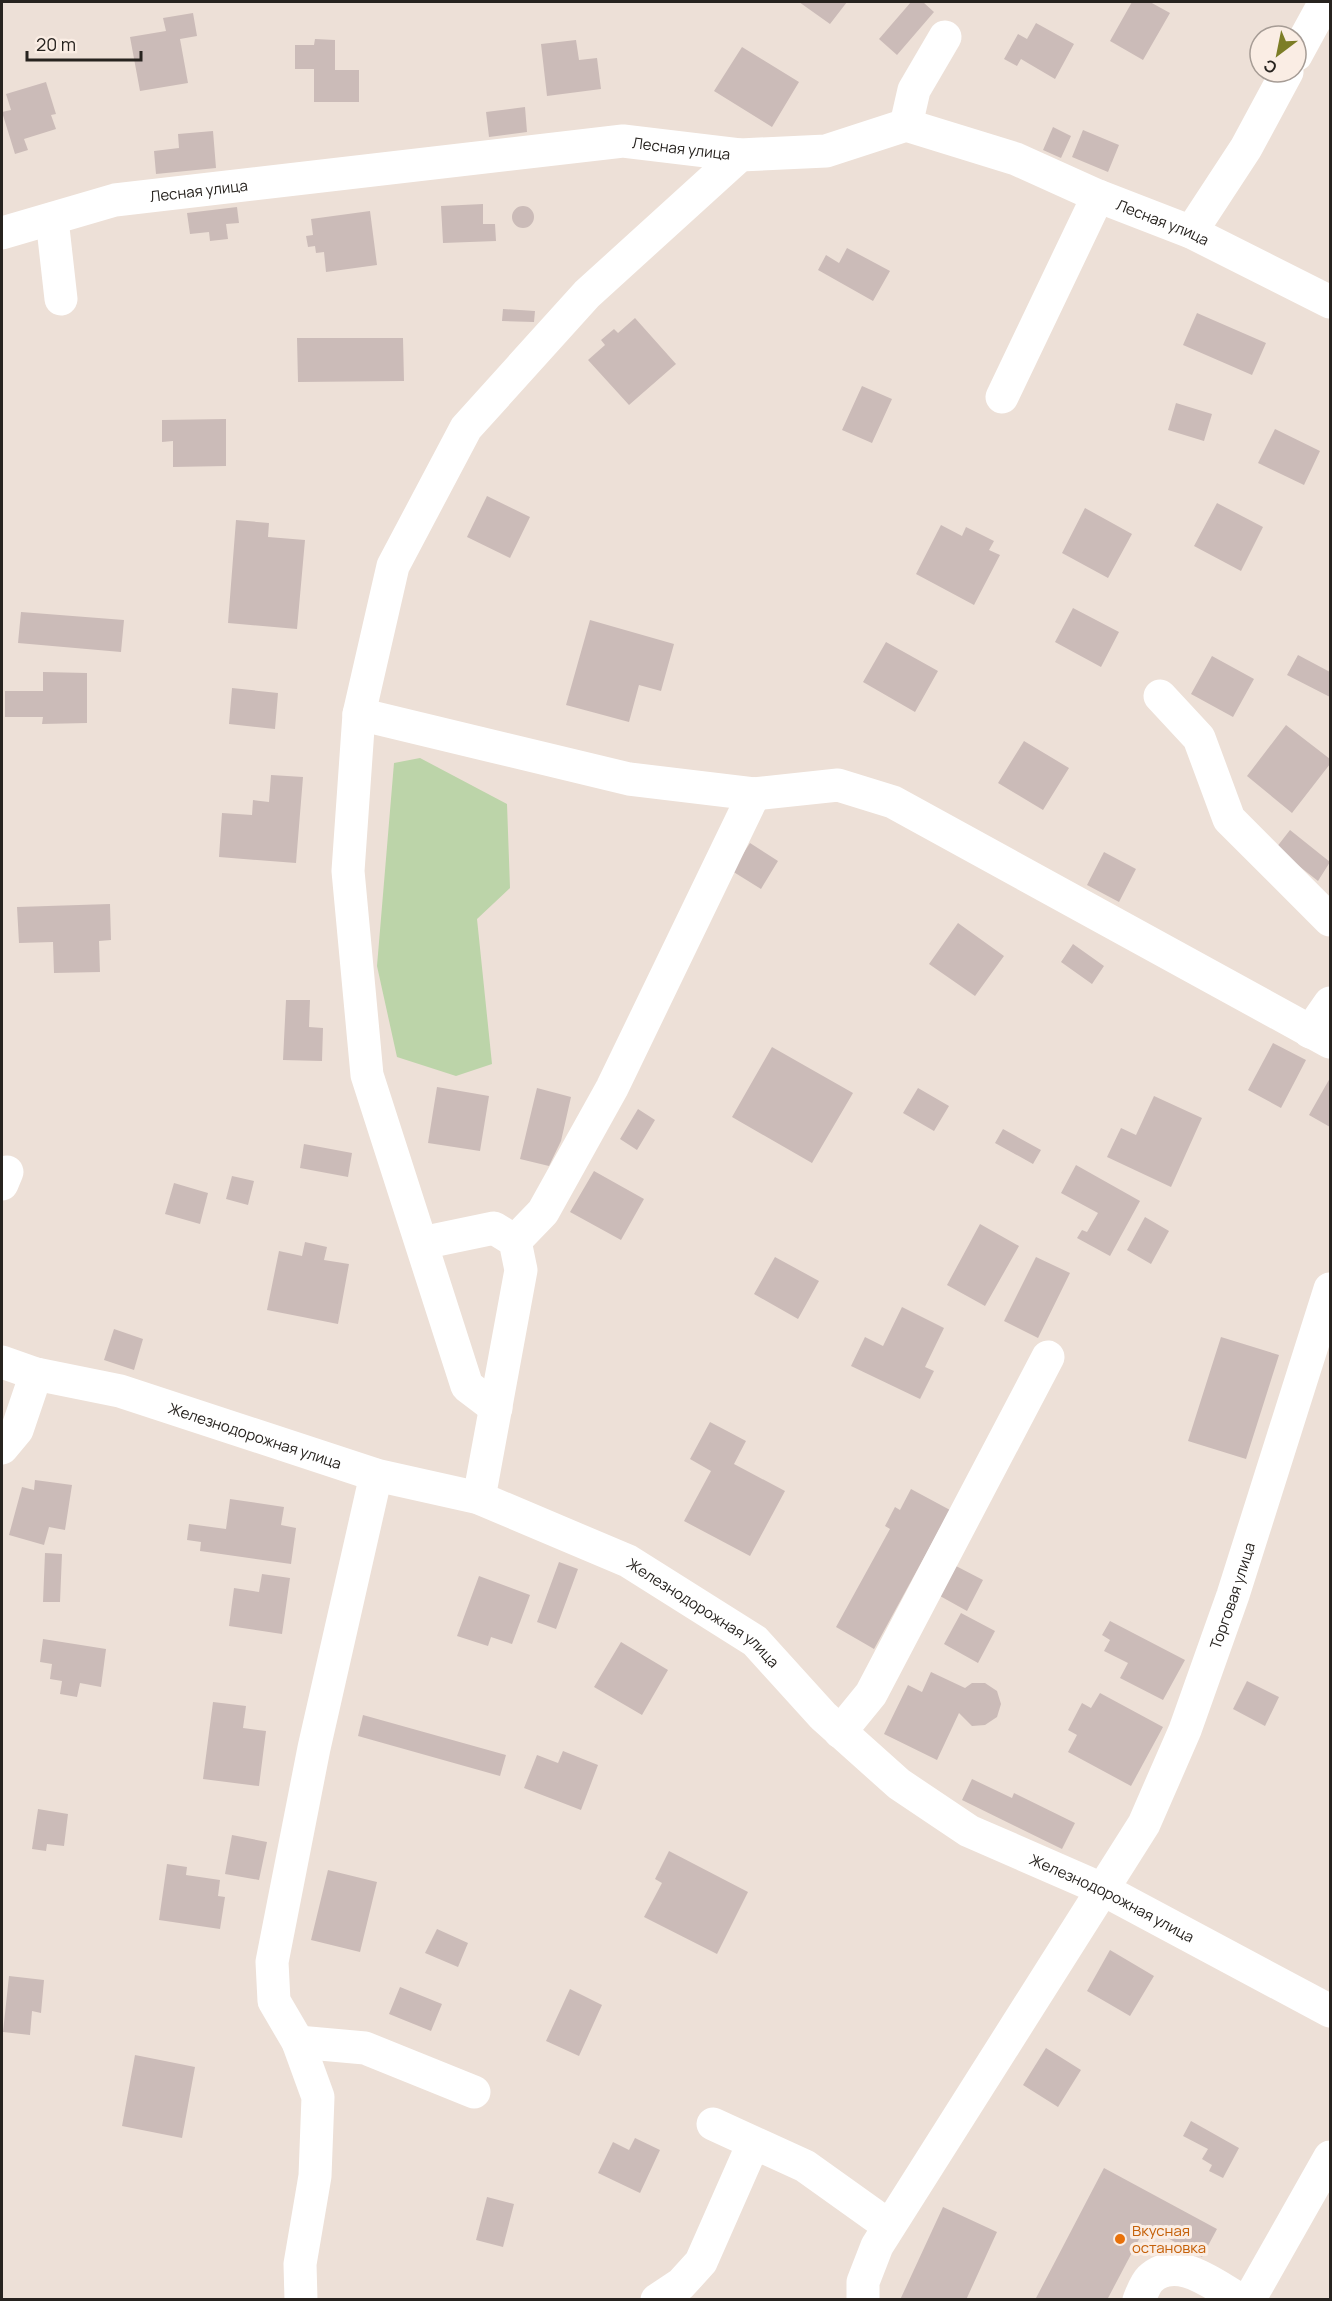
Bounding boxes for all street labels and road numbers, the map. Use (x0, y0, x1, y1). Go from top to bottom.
street label: Лесная улица (631, 132, 732, 164)
street label: Лесная улица (149, 174, 249, 206)
street label: Лесная улица (1113, 194, 1213, 250)
street label: Железнодорожная улица (166, 1397, 344, 1474)
street label: Торговая улица (1204, 1540, 1260, 1652)
street label: Железнодорожная улица (623, 1553, 784, 1672)
street label: Железнодорожная улица (1027, 1848, 1198, 1947)

